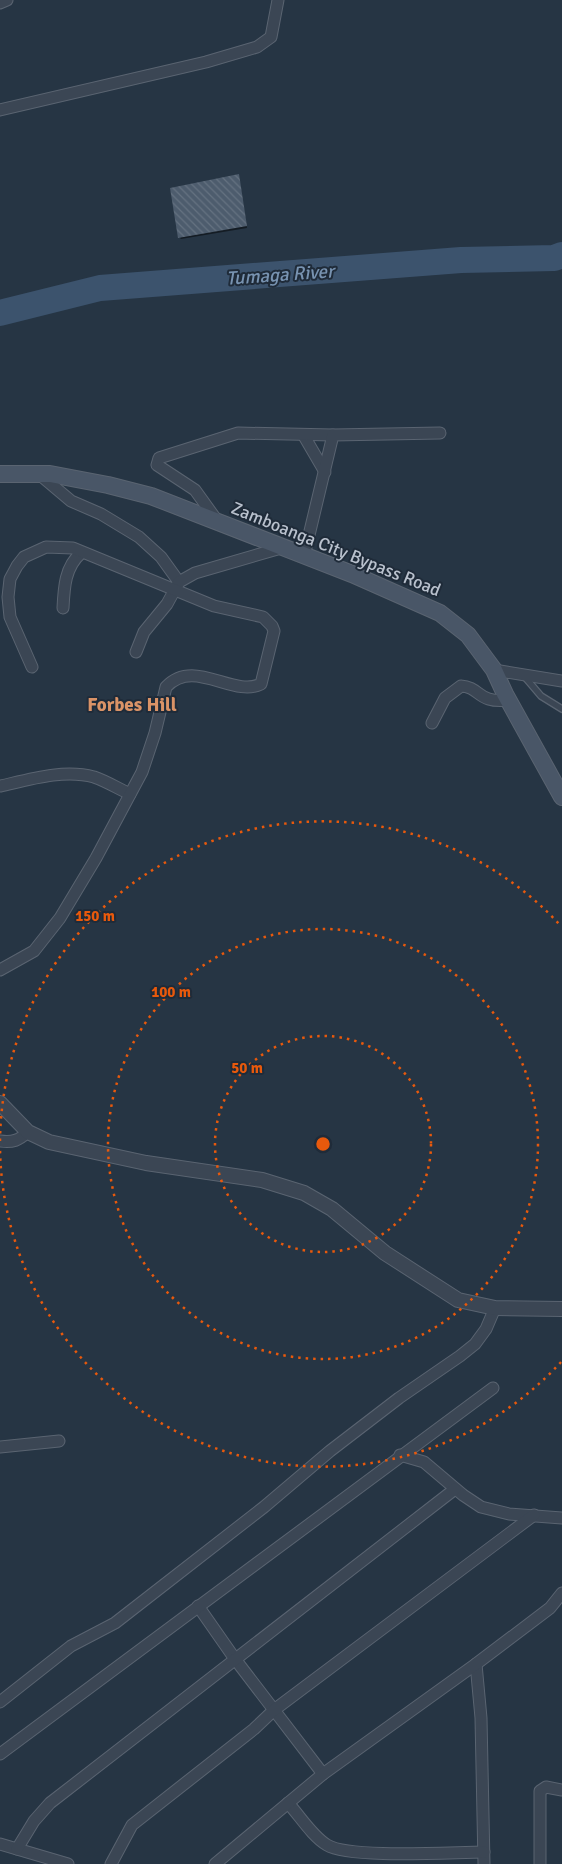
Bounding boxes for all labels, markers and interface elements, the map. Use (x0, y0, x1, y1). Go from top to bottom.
water label: Tumaga River (225, 259, 338, 291)
street label: Zamboanga City Bypass Road (228, 497, 444, 601)
district label: Forbes Hill (87, 693, 177, 717)
text: 150 m (75, 907, 115, 925)
text: 100 m (151, 983, 191, 1001)
text: 50 m (231, 1059, 263, 1077)
centre of rings (314, 1135, 332, 1153)

